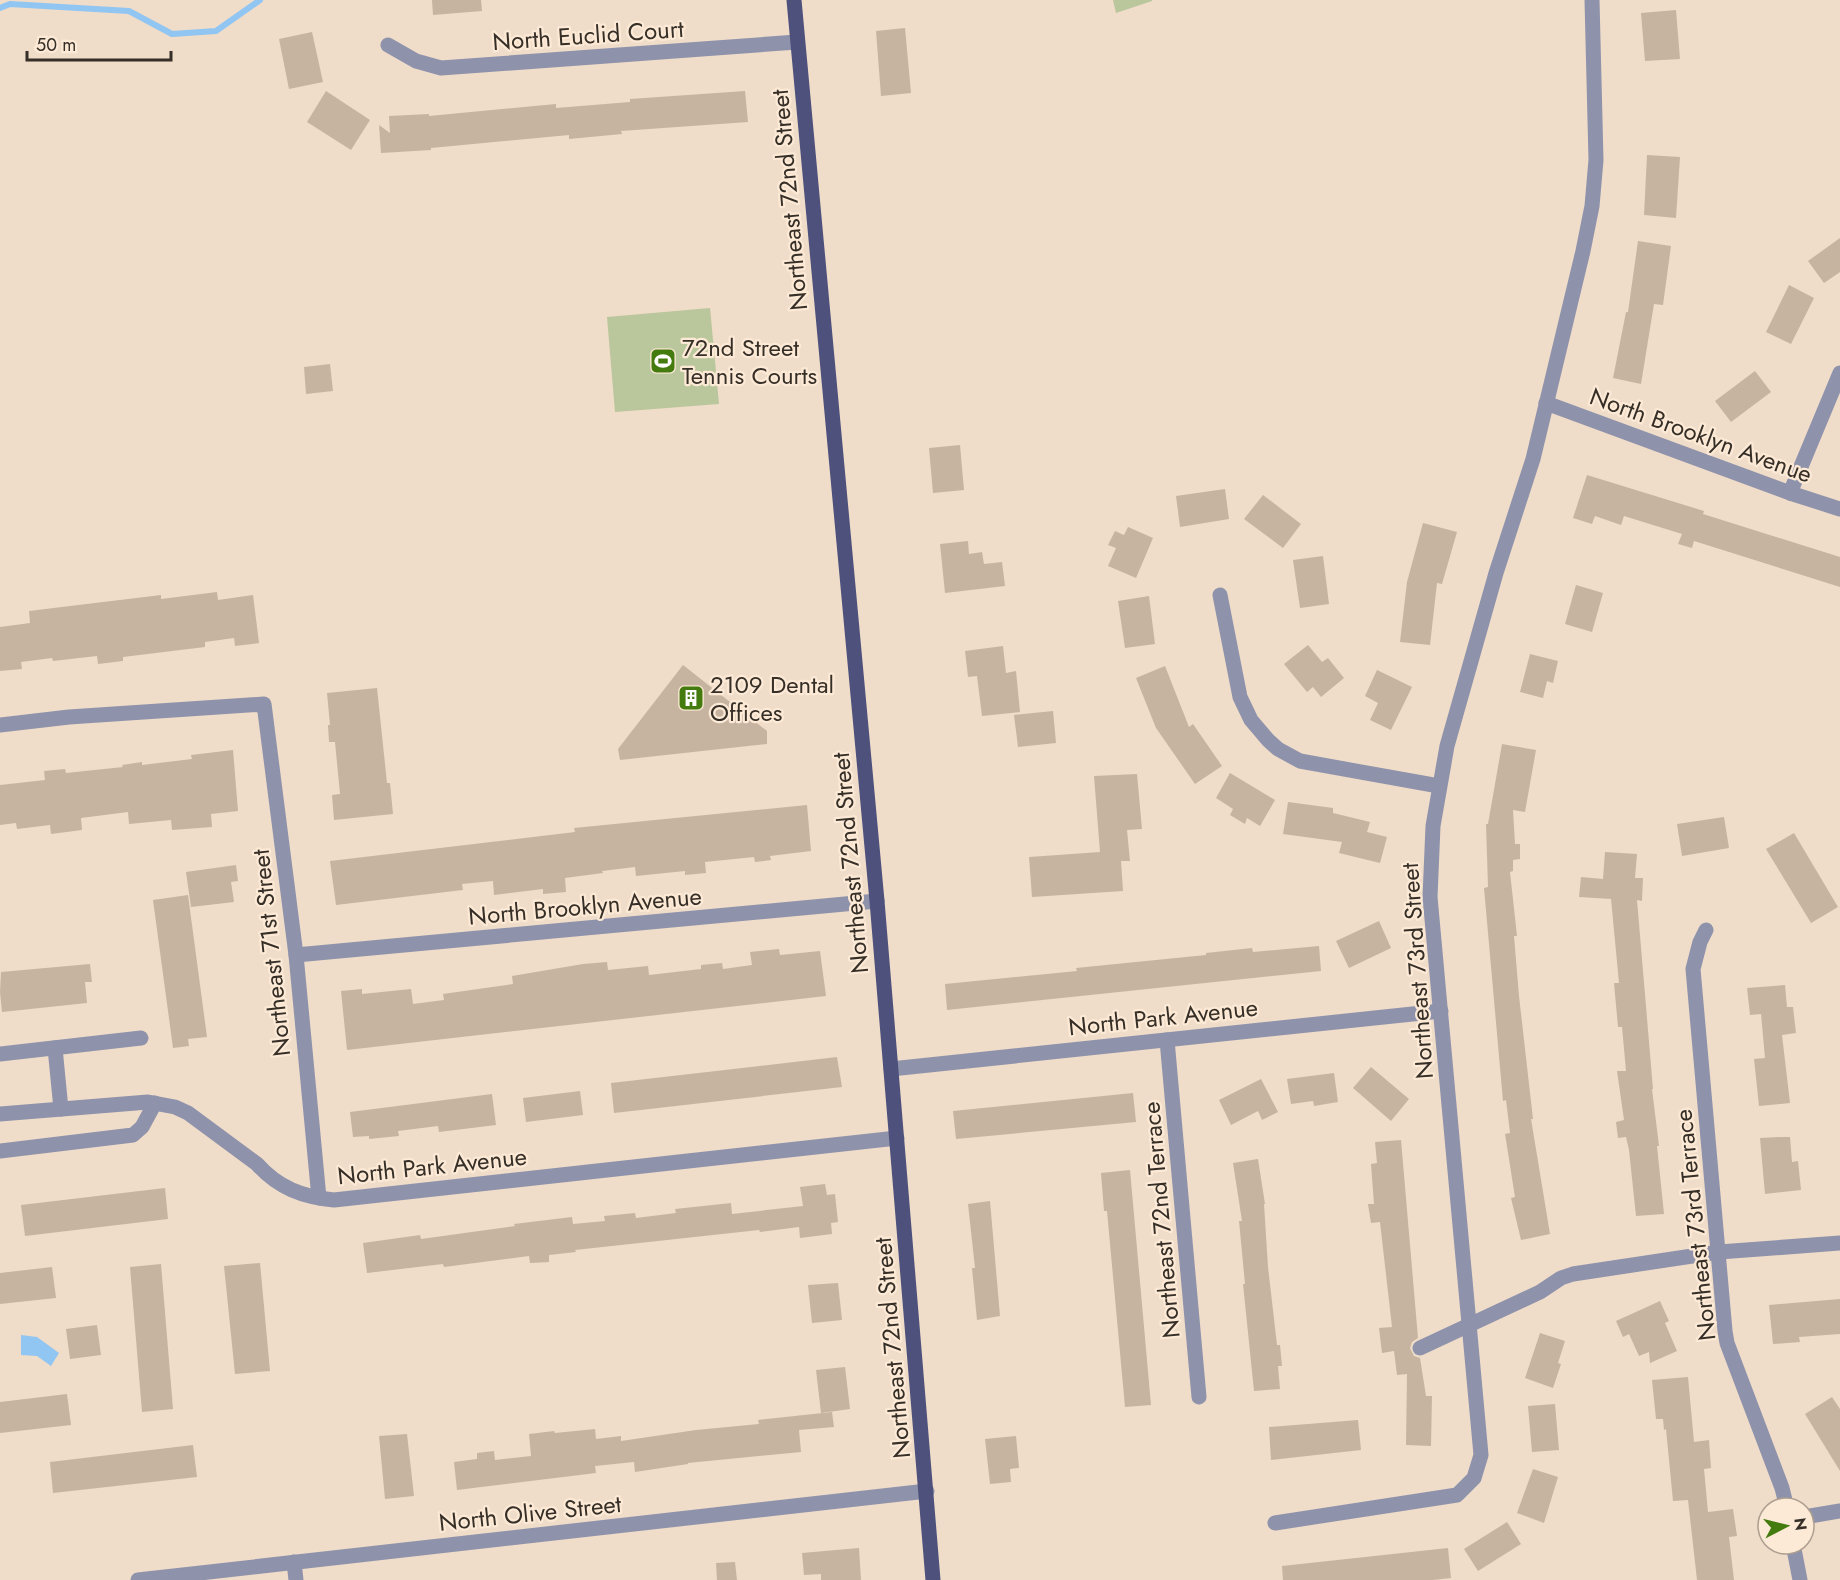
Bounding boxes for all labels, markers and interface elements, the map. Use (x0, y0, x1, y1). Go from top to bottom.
street label: North Euclid Court (491, 11, 685, 59)
scale bar (27, 24, 171, 62)
text: 50 m (36, 32, 76, 58)
street label: Northeast 72nd Street (762, 88, 816, 312)
place label: 72nd Street Tennis Courts (682, 330, 817, 393)
sports icon: 72nd Street Tennis Courts (648, 346, 678, 376)
street label: North Brooklyn Avenue (1585, 379, 1817, 491)
place label: 2109 Dental Offices (710, 667, 834, 730)
building icon: 2109 Dental Offices (676, 683, 706, 713)
street label: Northeast 72nd Street (823, 751, 877, 975)
street label: Northeast 71st Street (243, 847, 299, 1058)
street label: Northeast 73rd Street (1392, 861, 1442, 1080)
street label: North Brooklyn Avenue (467, 878, 703, 934)
street label: North Park Avenue (1067, 990, 1259, 1044)
street label: Northeast 72nd Terrace (1133, 1100, 1189, 1340)
street label: Northeast 73rd Terrace (1665, 1108, 1725, 1342)
street label: North Park Avenue (336, 1139, 528, 1193)
street label: Northeast 72nd Street (865, 1236, 919, 1460)
street label: North Olive Street (437, 1486, 623, 1540)
north arrow (1756, 1496, 1816, 1556)
text: N (1788, 1517, 1813, 1532)

